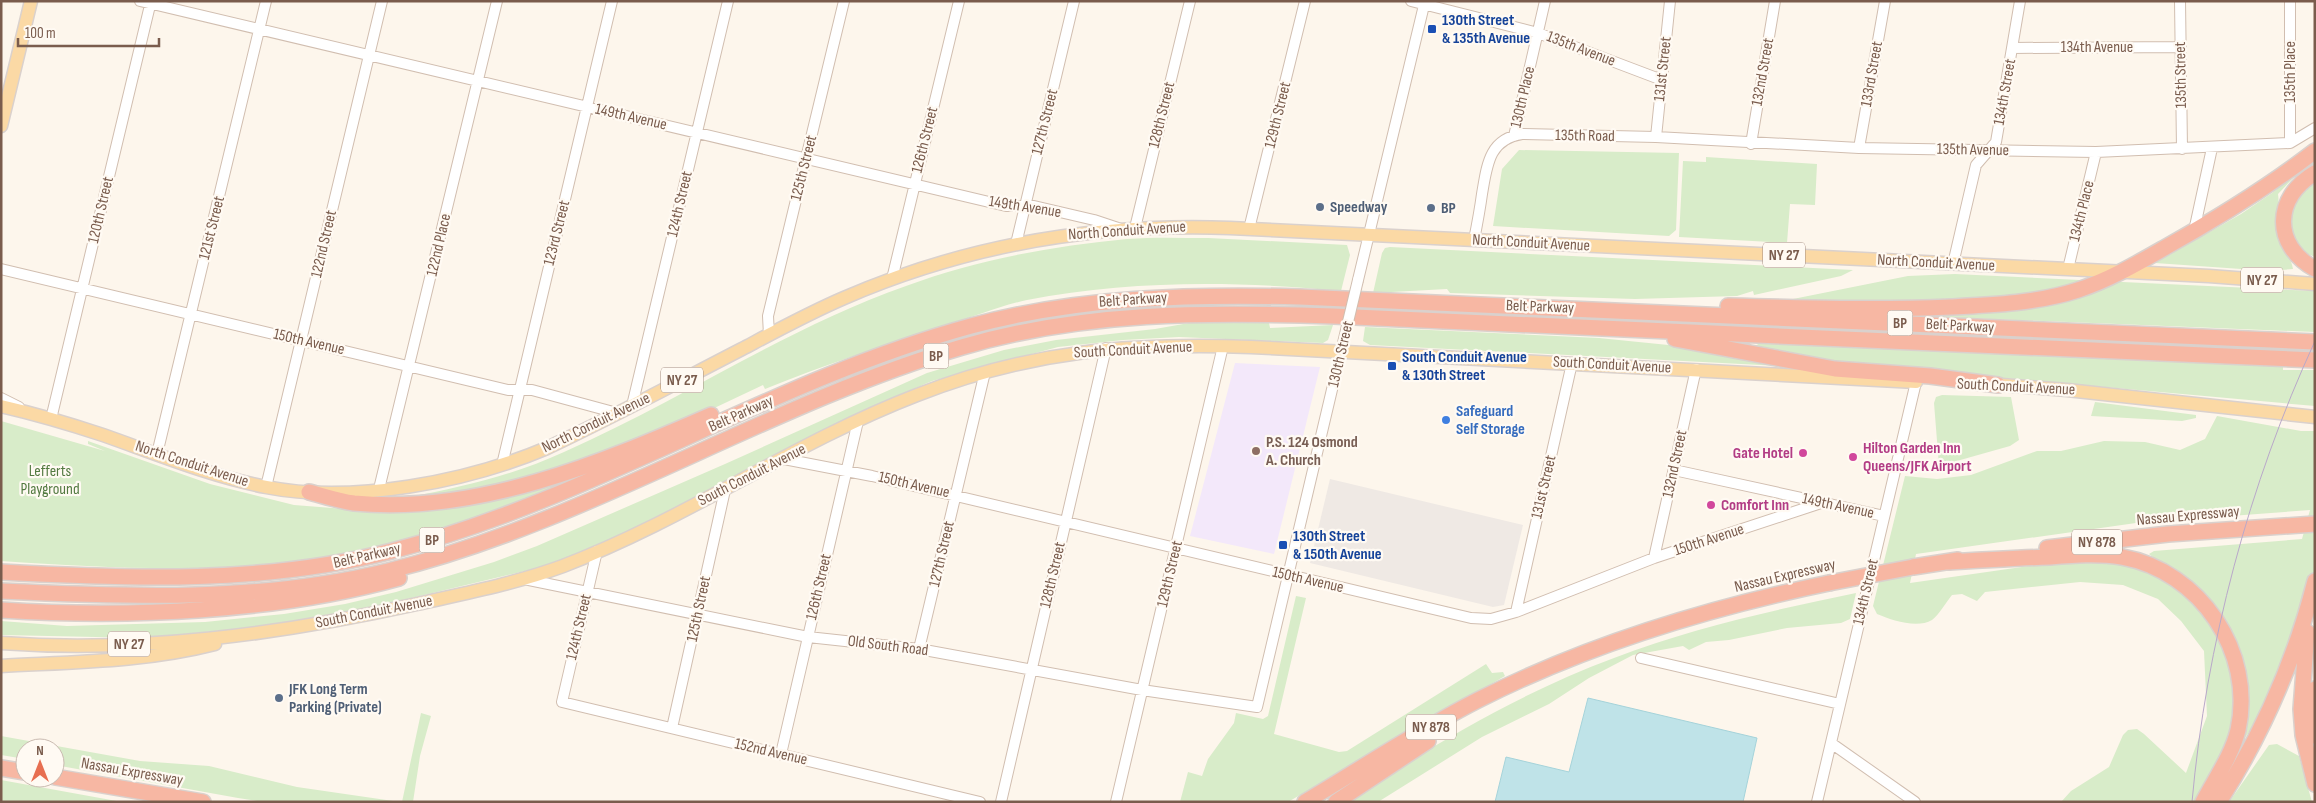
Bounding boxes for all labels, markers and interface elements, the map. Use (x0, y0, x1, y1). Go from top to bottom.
place label: 130th Street & 135th Avenue (1442, 11, 1530, 48)
scale bar (18, 15, 159, 47)
marker: 130th Street & 135th Avenue (1426, 23, 1438, 35)
text: 100 m (25, 24, 56, 43)
street label: 135th Avenue (1544, 27, 1618, 71)
street label: 131st Street (1650, 36, 1676, 102)
street label: 132nd Street (1748, 36, 1778, 107)
street label: 134th Avenue (2061, 38, 2133, 57)
street label: 133rd Street (1857, 40, 1887, 108)
street label: 135th Street (2171, 41, 2191, 109)
street label: 135th Place (2281, 41, 2300, 103)
street label: 134th Street (1990, 57, 2020, 127)
street label: 130th Place (1507, 64, 1539, 130)
street label: 128th Street (1145, 80, 1179, 150)
street label: 129th Street (1261, 80, 1295, 150)
street label: 127th Street (1028, 87, 1062, 157)
street label: 149th Avenue (593, 100, 669, 134)
street label: 126th Street (908, 105, 942, 175)
street label: 135th Road (1555, 126, 1615, 146)
street label: 125th Street (787, 133, 821, 203)
street label: 135th Avenue (1937, 140, 2009, 160)
street label: 124th Street (663, 169, 697, 239)
street label: 120th Street (84, 175, 118, 245)
street label: 134th Place (2065, 179, 2099, 243)
street label: 149th Avenue (988, 192, 1062, 222)
street label: 121st Street (195, 194, 229, 262)
street label: 123rd Street (540, 198, 574, 268)
place label: Speedway (1330, 198, 1388, 217)
place label: BP (1441, 199, 1456, 218)
marker: Speedway (1314, 201, 1326, 213)
marker: BP (1425, 202, 1437, 214)
street label: 122nd Street (307, 208, 341, 280)
street label: 122nd Place (423, 212, 455, 278)
street label: North Conduit Avenue (1068, 217, 1186, 245)
street label: North Conduit Avenue (1472, 230, 1590, 256)
road number: NY 27 (1763, 242, 1805, 268)
street label: North Conduit Avenue (1877, 250, 1995, 276)
road number: NY 27 (2241, 268, 2283, 292)
street label: Belt Parkway (1098, 288, 1168, 312)
street label: Belt Parkway (1505, 296, 1575, 318)
road number: BP (1888, 310, 1912, 336)
street label: Belt Parkway (1925, 315, 1995, 337)
street label: 130th Street (1324, 319, 1358, 389)
street label: 150th Avenue (272, 325, 346, 359)
street label: South Conduit Avenue (1073, 337, 1193, 363)
road number: BP (924, 344, 948, 368)
place label: South Conduit Avenue & 130th Street (1402, 348, 1527, 385)
street label: South Conduit Avenue (1552, 352, 1672, 378)
marker: South Conduit Avenue & 130th Street (1386, 360, 1398, 372)
road number: NY 27 (661, 368, 703, 392)
street label: South Conduit Avenue (1956, 374, 2076, 400)
street label: North Conduit Avenue (539, 389, 653, 457)
street label: Belt Parkway (706, 391, 776, 437)
place label: Safeguard Self Storage (1456, 402, 1525, 439)
marker: Safeguard Self Storage (1440, 414, 1452, 426)
street label: 132nd Street (1659, 428, 1691, 500)
place label: P.S. 124 Osmond A. Church (1265, 433, 1358, 470)
street label: North Conduit Avenue (133, 437, 251, 491)
place label: Hilton Garden Inn Queens/JFK Airport (1863, 439, 1971, 476)
street label: South Conduit Avenue (695, 440, 809, 510)
place label: Gate Hotel (1733, 444, 1793, 463)
marker: P.S. 124 Osmond A. Church (1250, 445, 1262, 457)
marker: Gate Hotel (1797, 447, 1809, 459)
marker: Hilton Garden Inn Queens/JFK Airport (1847, 451, 1859, 463)
street label: 131st Street (1527, 453, 1561, 521)
park label: Lefferts Playground (20, 462, 80, 499)
street label: 150th Avenue (877, 468, 951, 502)
street label: 149th Avenue (1800, 489, 1876, 523)
place label: Comfort Inn (1721, 496, 1789, 515)
marker: Comfort Inn (1705, 499, 1717, 511)
street label: Nassau Expressway (2136, 502, 2240, 530)
street label: 127th Street (925, 519, 959, 589)
street label: 150th Avenue (1672, 520, 1746, 560)
place label: 130th Street & 150th Avenue (1293, 527, 1382, 564)
road number: BP (420, 528, 444, 552)
road number: NY 878 (2072, 530, 2122, 554)
street label: Belt Parkway (332, 539, 402, 573)
street label: 129th Street (1153, 539, 1187, 609)
marker: 130th Street & 150th Avenue (1277, 539, 1289, 551)
street label: 128th Street (1036, 540, 1070, 610)
street label: 126th Street (802, 552, 836, 622)
street label: Nassau Expressway (1733, 555, 1837, 597)
street label: 134th Street (1849, 557, 1883, 627)
street label: 150th Avenue (1271, 563, 1345, 597)
street label: 125th Street (683, 574, 715, 644)
street label: South Conduit Avenue (314, 591, 434, 633)
street label: 124th Street (562, 592, 596, 662)
road number: NY 27 (108, 632, 150, 656)
street label: Old South Road (847, 632, 929, 660)
place label: JFK Long Term Parking (Private) (288, 680, 382, 717)
marker: JFK Long Term Parking (Private) (273, 692, 285, 704)
road number: NY 878 (1406, 714, 1456, 740)
street label: 152nd Avenue (733, 734, 809, 770)
north arrow (15, 738, 65, 788)
text: N (36, 742, 44, 759)
street label: Nassau Expressway (80, 754, 184, 790)

